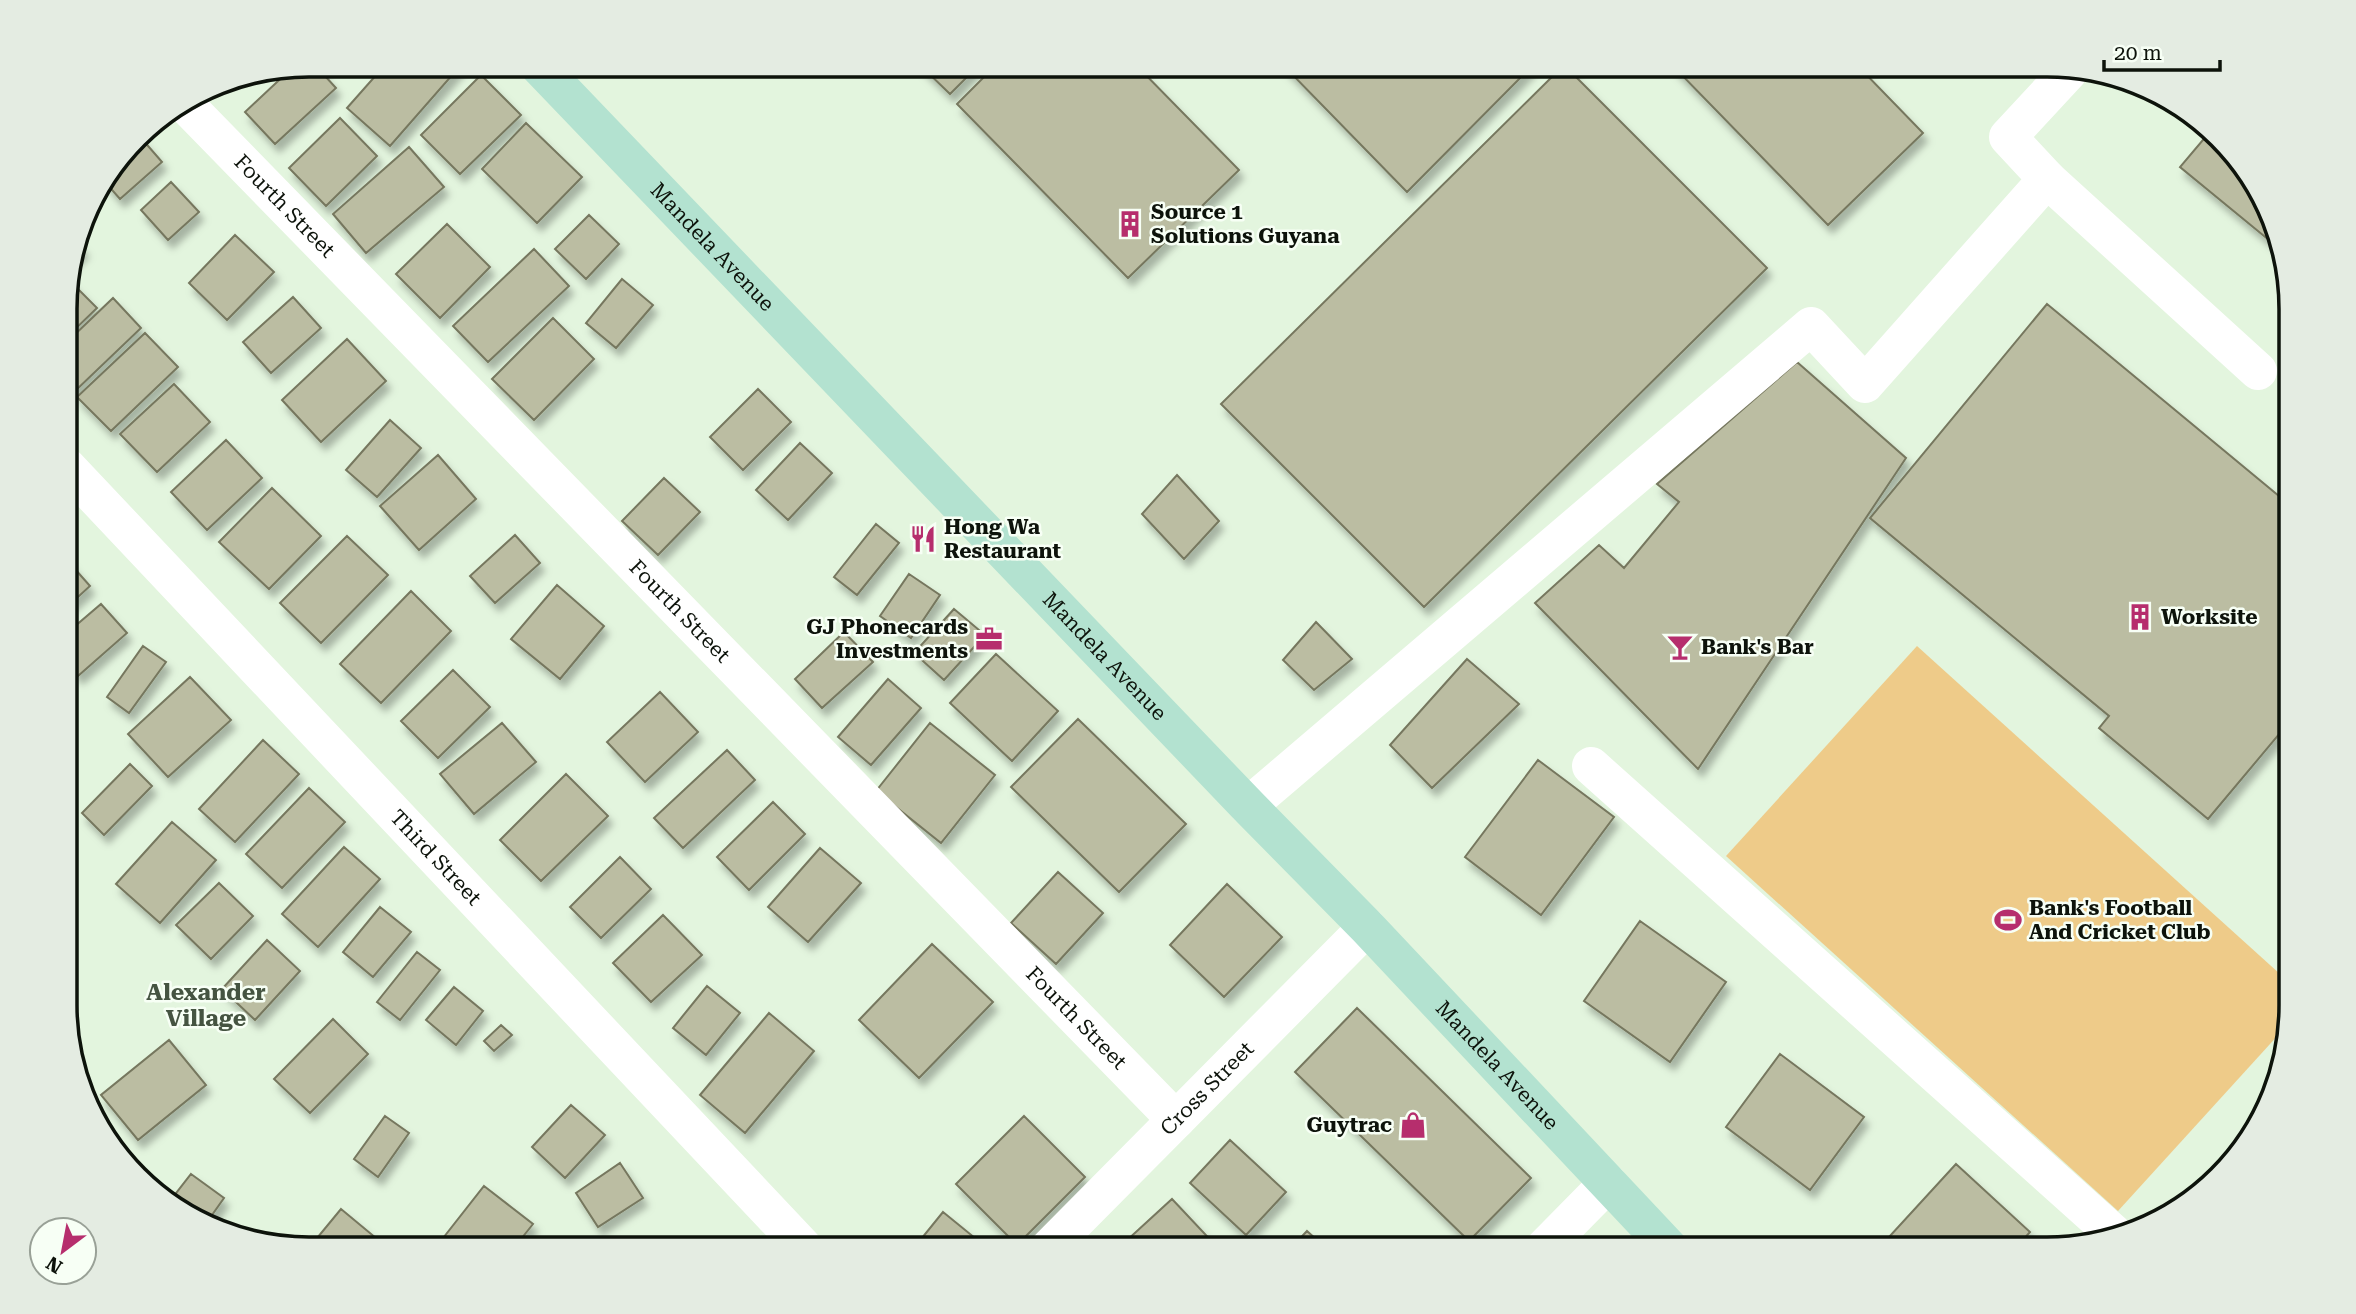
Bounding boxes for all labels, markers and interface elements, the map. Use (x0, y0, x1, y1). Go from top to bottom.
scale bar (2104, 28, 2220, 72)
text: 20 m (2114, 41, 2162, 65)
street label: Fourth Street (229, 150, 340, 262)
street label: Mandela Avenue (646, 178, 779, 316)
place label: Source 1 Solutions Guyana (1151, 200, 1340, 248)
building icon: Source 1 Solutions Guyana (1115, 209, 1145, 239)
place label: Hong Wa Restaurant (944, 515, 1062, 563)
restaurant icon: Hong Wa Restaurant (908, 524, 938, 554)
street label: Fourth Street (625, 555, 735, 668)
street label: Mandela Avenue (1038, 587, 1171, 725)
building icon: Worksite (2125, 602, 2155, 632)
place label: Worksite (2161, 605, 2258, 629)
place label: GJ Phonecards Investments (806, 615, 968, 663)
office icon: GJ Phonecards Investments (974, 624, 1004, 654)
bar icon: Bank's Bar (1665, 632, 1695, 662)
place label: Bank's Bar (1701, 635, 1814, 659)
street label: Third Street (385, 805, 486, 910)
place label: Bank's Football And Cricket Club (2029, 896, 2211, 944)
sports icon: Bank's Football And Cricket Club (1993, 905, 2023, 935)
street label: Fourth Street (1021, 962, 1132, 1074)
district label: Alexander Village (146, 979, 266, 1032)
street label: Mandela Avenue (1431, 996, 1564, 1135)
street label: Cross Street (1156, 1037, 1259, 1140)
shop icon: Guytrac (1398, 1110, 1428, 1140)
place label: Guytrac (1306, 1113, 1392, 1137)
north arrow (28, 1216, 98, 1286)
text: N (42, 1251, 67, 1279)

